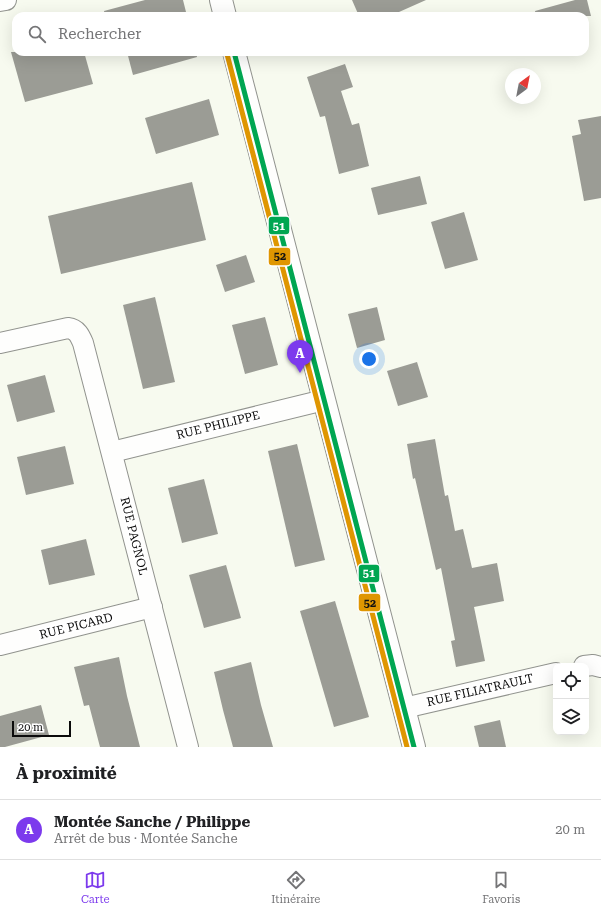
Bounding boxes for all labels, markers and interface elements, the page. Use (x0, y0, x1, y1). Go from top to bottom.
search box (12, 12, 589, 56)
icon: search (26, 23, 48, 45)
text: Rechercher (58, 25, 141, 43)
north arrow (505, 68, 541, 104)
line badge: 51 (268, 216, 290, 235)
text: 51 (273, 220, 285, 233)
line badge: 52 (268, 247, 291, 266)
text: 52 (274, 250, 286, 263)
pin: A (287, 340, 313, 373)
your location (359, 349, 379, 369)
street label: RUE PHILIPPE (175, 408, 261, 442)
street label: RUE PAGNOL (118, 496, 150, 576)
line badge: 51 (358, 564, 380, 583)
text: 51 (363, 567, 375, 580)
line badge: 52 (358, 593, 381, 612)
text: 52 (364, 597, 376, 610)
street label: RUE PICARD (38, 610, 114, 642)
map controls (553, 663, 589, 735)
button: locate (553, 663, 589, 699)
street label: RUE FILIATRAULT (425, 671, 535, 709)
button: layers (553, 699, 589, 735)
scale bar (12, 719, 71, 738)
text: 20 m (18, 721, 43, 734)
text: À proximité (16, 763, 117, 783)
text: Montée Sanche / Philippe (54, 813, 250, 831)
text: A (24, 822, 34, 837)
text: 20 m (555, 822, 585, 837)
text: Arrêt de bus · Montée Sanche (54, 831, 238, 846)
tab: Carte (81, 869, 109, 906)
tab: Itinéraire (271, 869, 320, 906)
tab: Favoris (482, 869, 520, 906)

